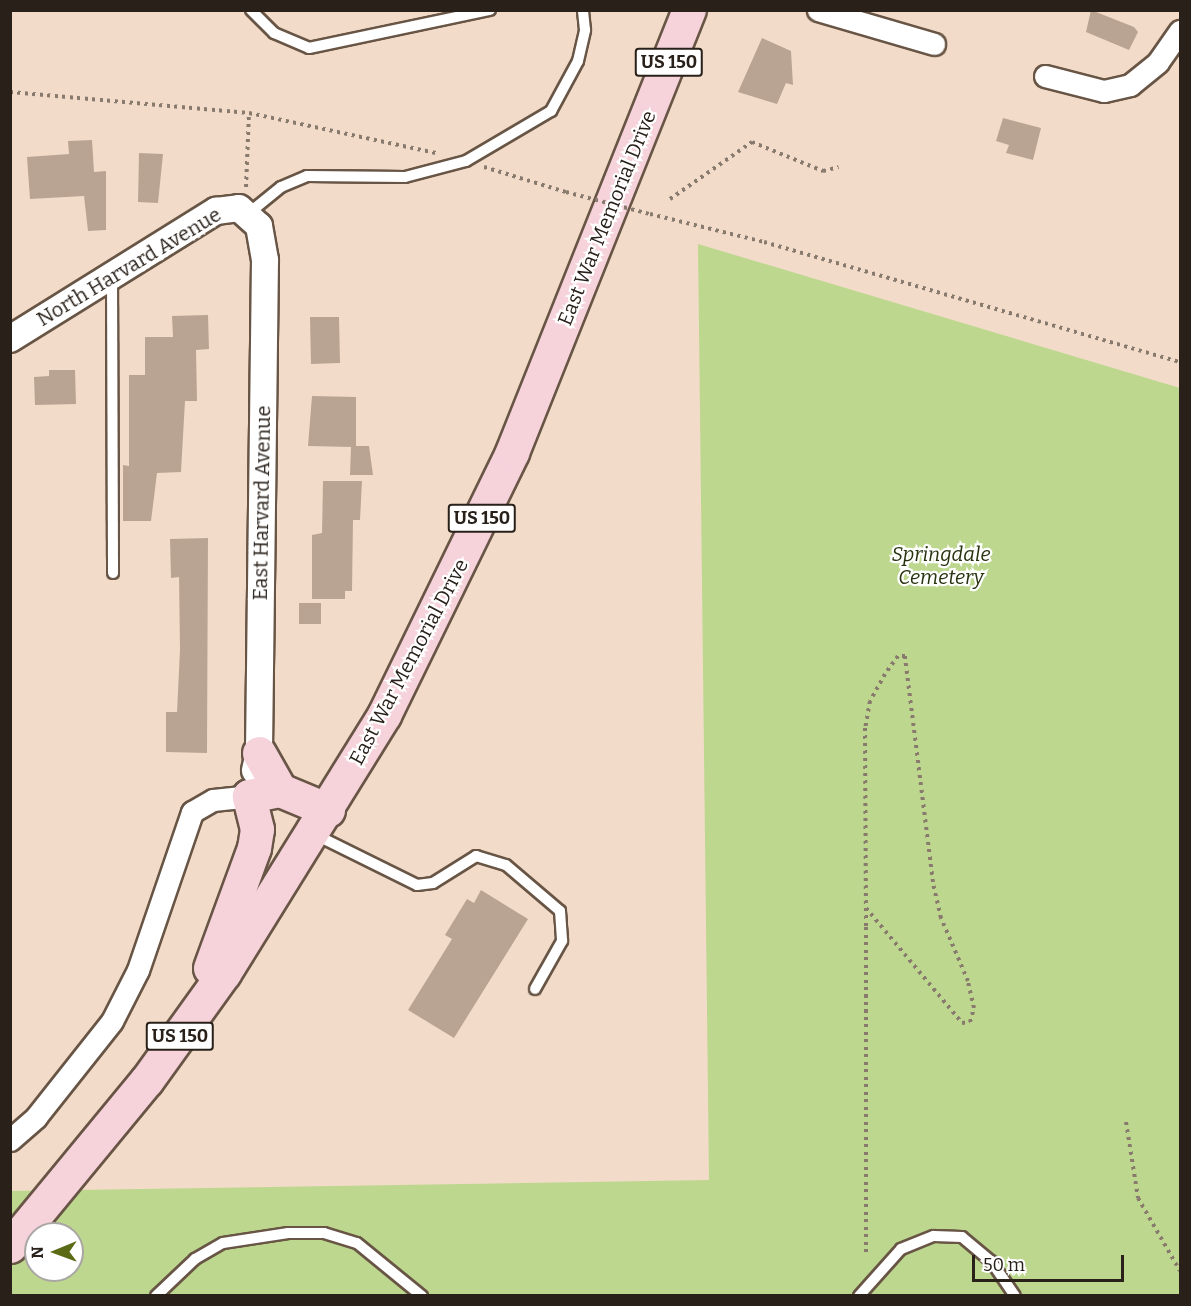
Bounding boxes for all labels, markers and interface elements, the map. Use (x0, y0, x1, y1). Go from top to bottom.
road number: US 150 (634, 47, 704, 77)
street label: East War Memorial Drive (553, 107, 661, 329)
street label: North Harvard Avenue (33, 203, 225, 331)
street label: East Harvard Avenue (248, 405, 276, 601)
road number: US 150 (448, 503, 516, 533)
park label: Springdale Cemetery (891, 543, 991, 590)
street label: East War Memorial Drive (345, 555, 473, 769)
road number: US 150 (146, 1021, 214, 1051)
north arrow (24, 1222, 84, 1282)
scale bar (975, 1243, 1126, 1281)
text: N (28, 1246, 47, 1259)
text: 50 m (983, 1254, 1025, 1276)

